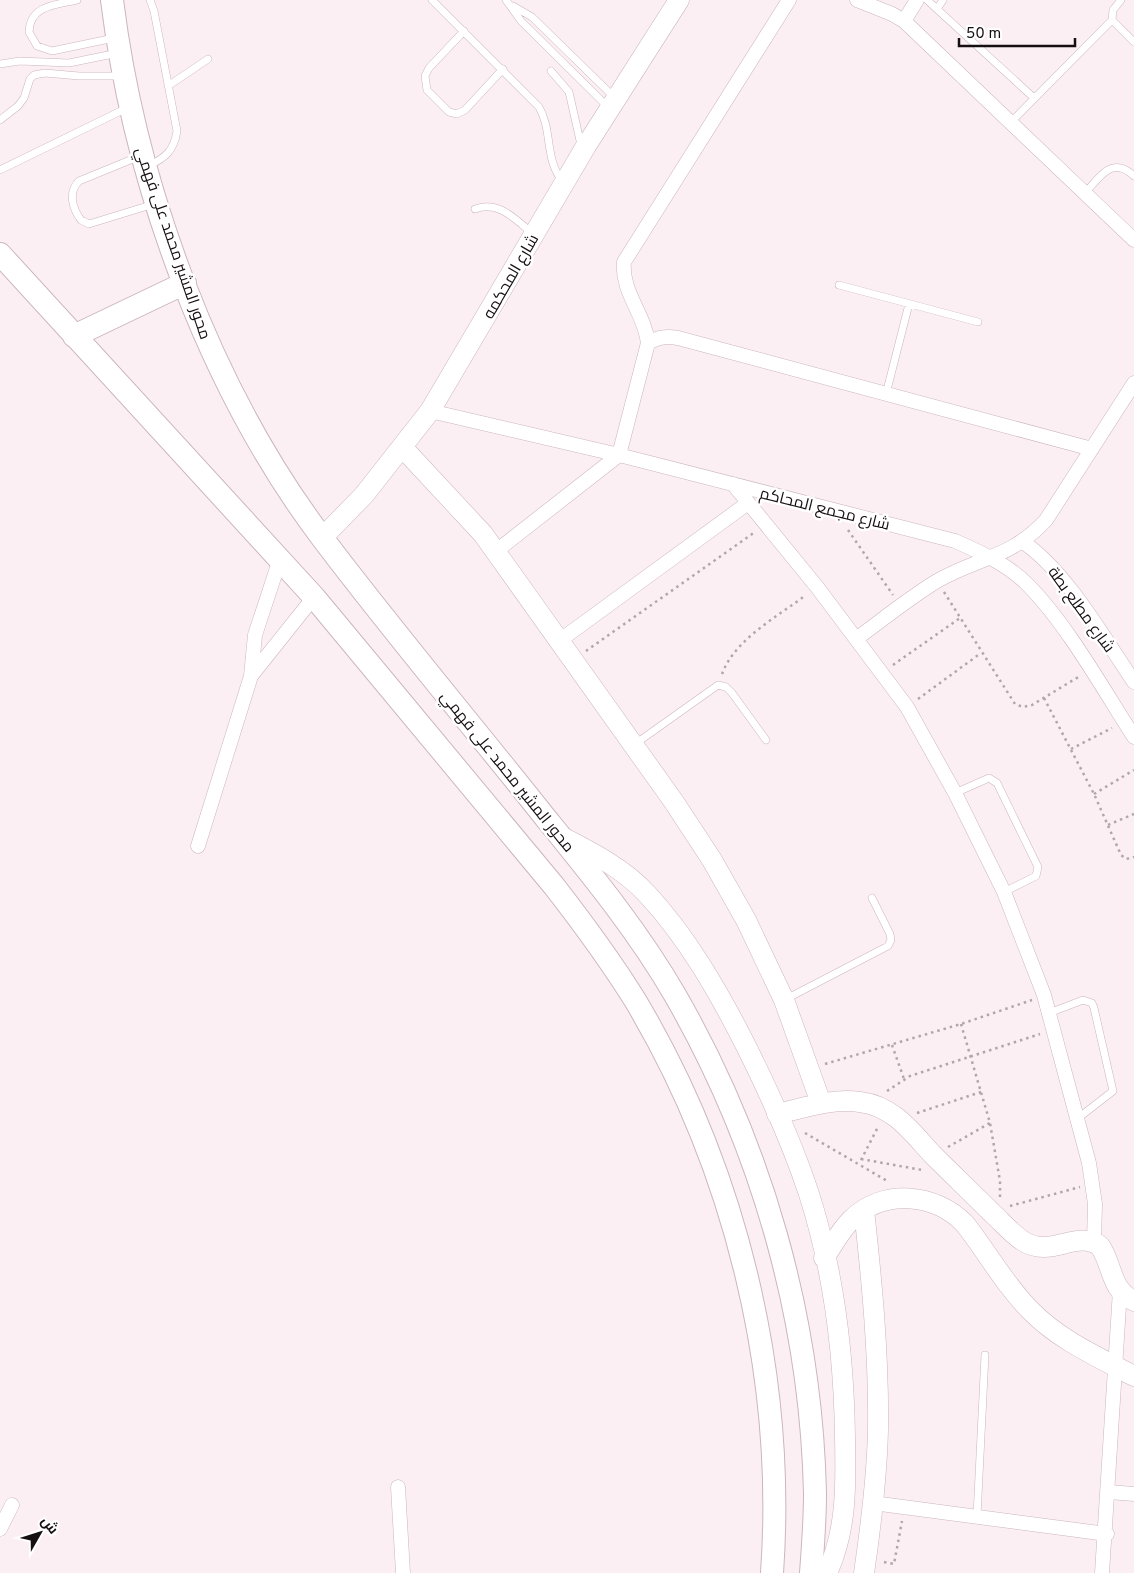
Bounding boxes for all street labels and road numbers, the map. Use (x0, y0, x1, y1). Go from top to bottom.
street label: محور المشير محمد على فهمي (128, 145, 214, 343)
street label: شارع المحكمه (479, 231, 544, 323)
street label: شارع مجمع المحاكم (757, 484, 892, 536)
street label: شارع مطلع بطة (1043, 563, 1118, 657)
street label: محور المشير محمد على فهمي (434, 687, 578, 858)

